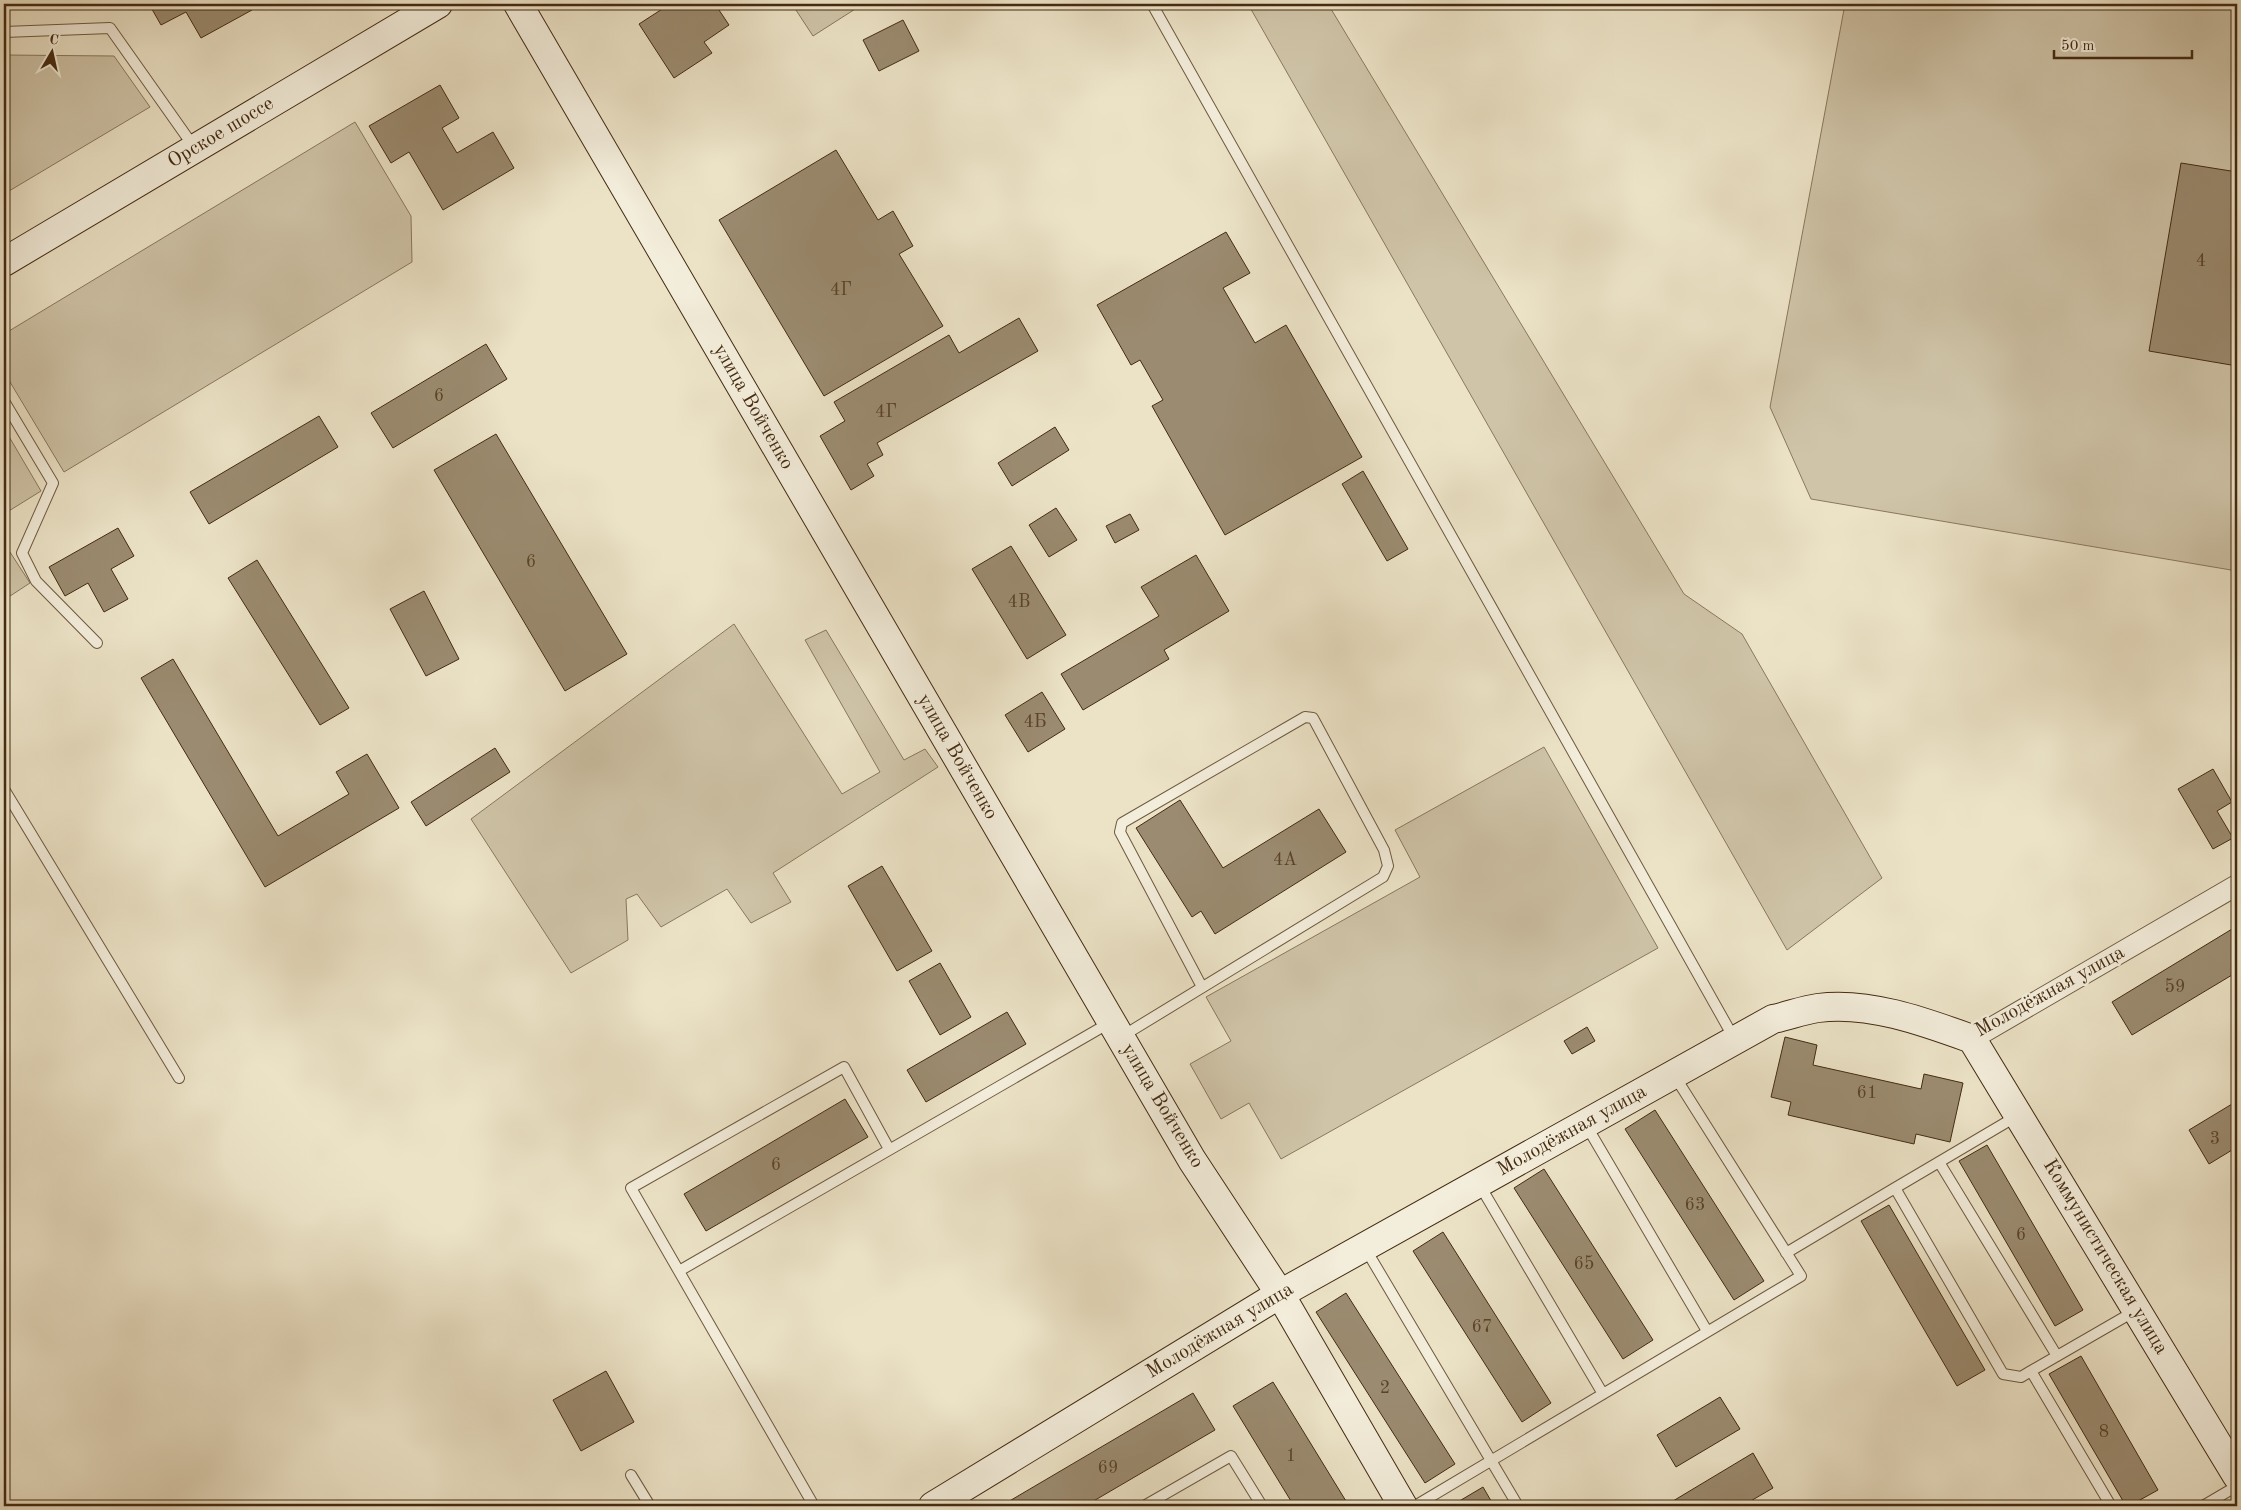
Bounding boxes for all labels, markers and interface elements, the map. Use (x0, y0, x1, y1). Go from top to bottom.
north arrow (28, 28, 78, 78)
scale bar (2054, 28, 2191, 60)
text: С (48, 33, 60, 48)
text: 50 m (2061, 39, 2095, 54)
street label: Орское шоссе (165, 94, 277, 172)
house number: 4 (2196, 252, 2206, 270)
house number: 4Г (830, 281, 852, 299)
street label: улица Войченко (709, 341, 797, 473)
house number: 6 (434, 387, 444, 405)
house number: 4Г (875, 403, 897, 421)
house number: 6 (526, 553, 536, 571)
house number: 4В (1008, 593, 1030, 611)
street label: улица Войченко (913, 691, 1001, 823)
house number: 4Б (1023, 713, 1047, 731)
house number: 4А (1273, 851, 1297, 869)
street label: Молодёжная улица (1972, 943, 2128, 1041)
house number: 59 (2165, 978, 2185, 996)
street label: улица Войченко (1117, 1040, 1207, 1172)
street label: Молодёжная улица (1494, 1082, 1650, 1180)
house number: 61 (1857, 1084, 1877, 1102)
house number: 3 (2210, 1130, 2220, 1148)
house number: 6 (771, 1156, 781, 1174)
street label: Коммунистическая улица (2039, 1156, 2171, 1358)
house number: 63 (1685, 1196, 1705, 1214)
house number: 6 (2016, 1226, 2026, 1244)
house number: 65 (1574, 1255, 1594, 1273)
street label: Молодёжная улица (1143, 1279, 1297, 1383)
house number: 67 (1472, 1318, 1492, 1336)
house number: 2 (1380, 1379, 1390, 1397)
house number: 8 (2099, 1423, 2109, 1441)
house number: 1 (1286, 1447, 1296, 1465)
house number: 69 (1098, 1459, 1118, 1477)

